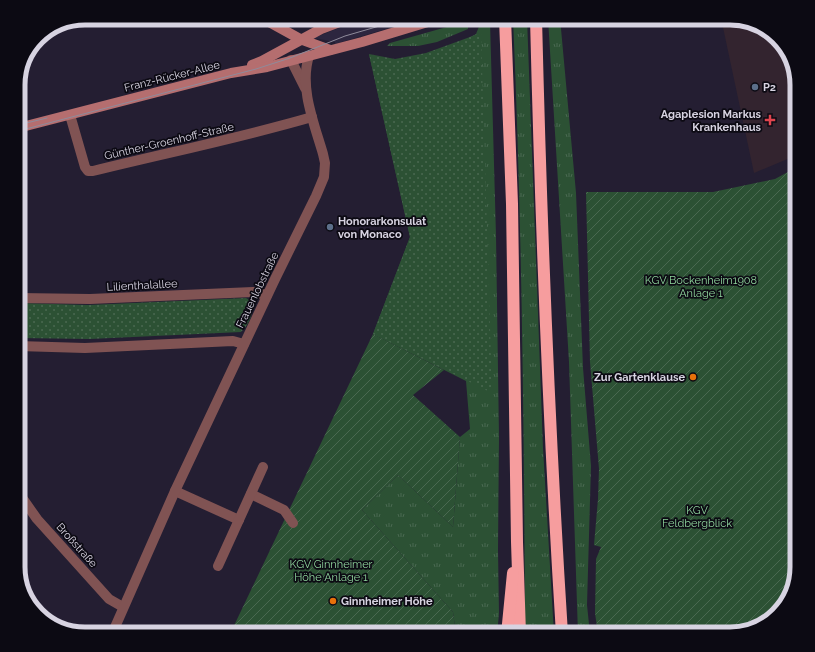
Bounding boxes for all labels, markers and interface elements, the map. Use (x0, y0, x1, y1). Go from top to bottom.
street label: Franz-Rücker-Allee (123, 58, 222, 95)
place label: P2 (763, 81, 776, 94)
marker: P2 (750, 82, 760, 92)
place label: Agaplesion Markus Krankenhaus (661, 108, 762, 134)
marker: Agaplesion Markus Krankenhaus (764, 114, 776, 126)
street label: Günther-Groenhoff-Straße (103, 120, 236, 163)
place label: Honorarkonsulat von Monaco (338, 215, 427, 241)
marker: Honorarkonsulat von Monaco (325, 222, 335, 232)
street label: Frauenlobstraße (233, 250, 282, 330)
park label: KGV Bockenheim1908 Anlage 1 (645, 274, 757, 300)
street label: Lilienthalallee (106, 277, 178, 294)
place label: Zur Gartenklause (594, 371, 685, 384)
marker: Zur Gartenklause (688, 372, 698, 382)
park label: KGV Feldbergblick (662, 504, 732, 530)
street label: Broßstraße (53, 521, 100, 571)
park label: KGV Ginnheimer Höhe Anlage 1 (290, 558, 373, 584)
place label: Ginnheimer Höhe (341, 595, 433, 608)
marker: Ginnheimer Höhe (328, 596, 338, 606)

